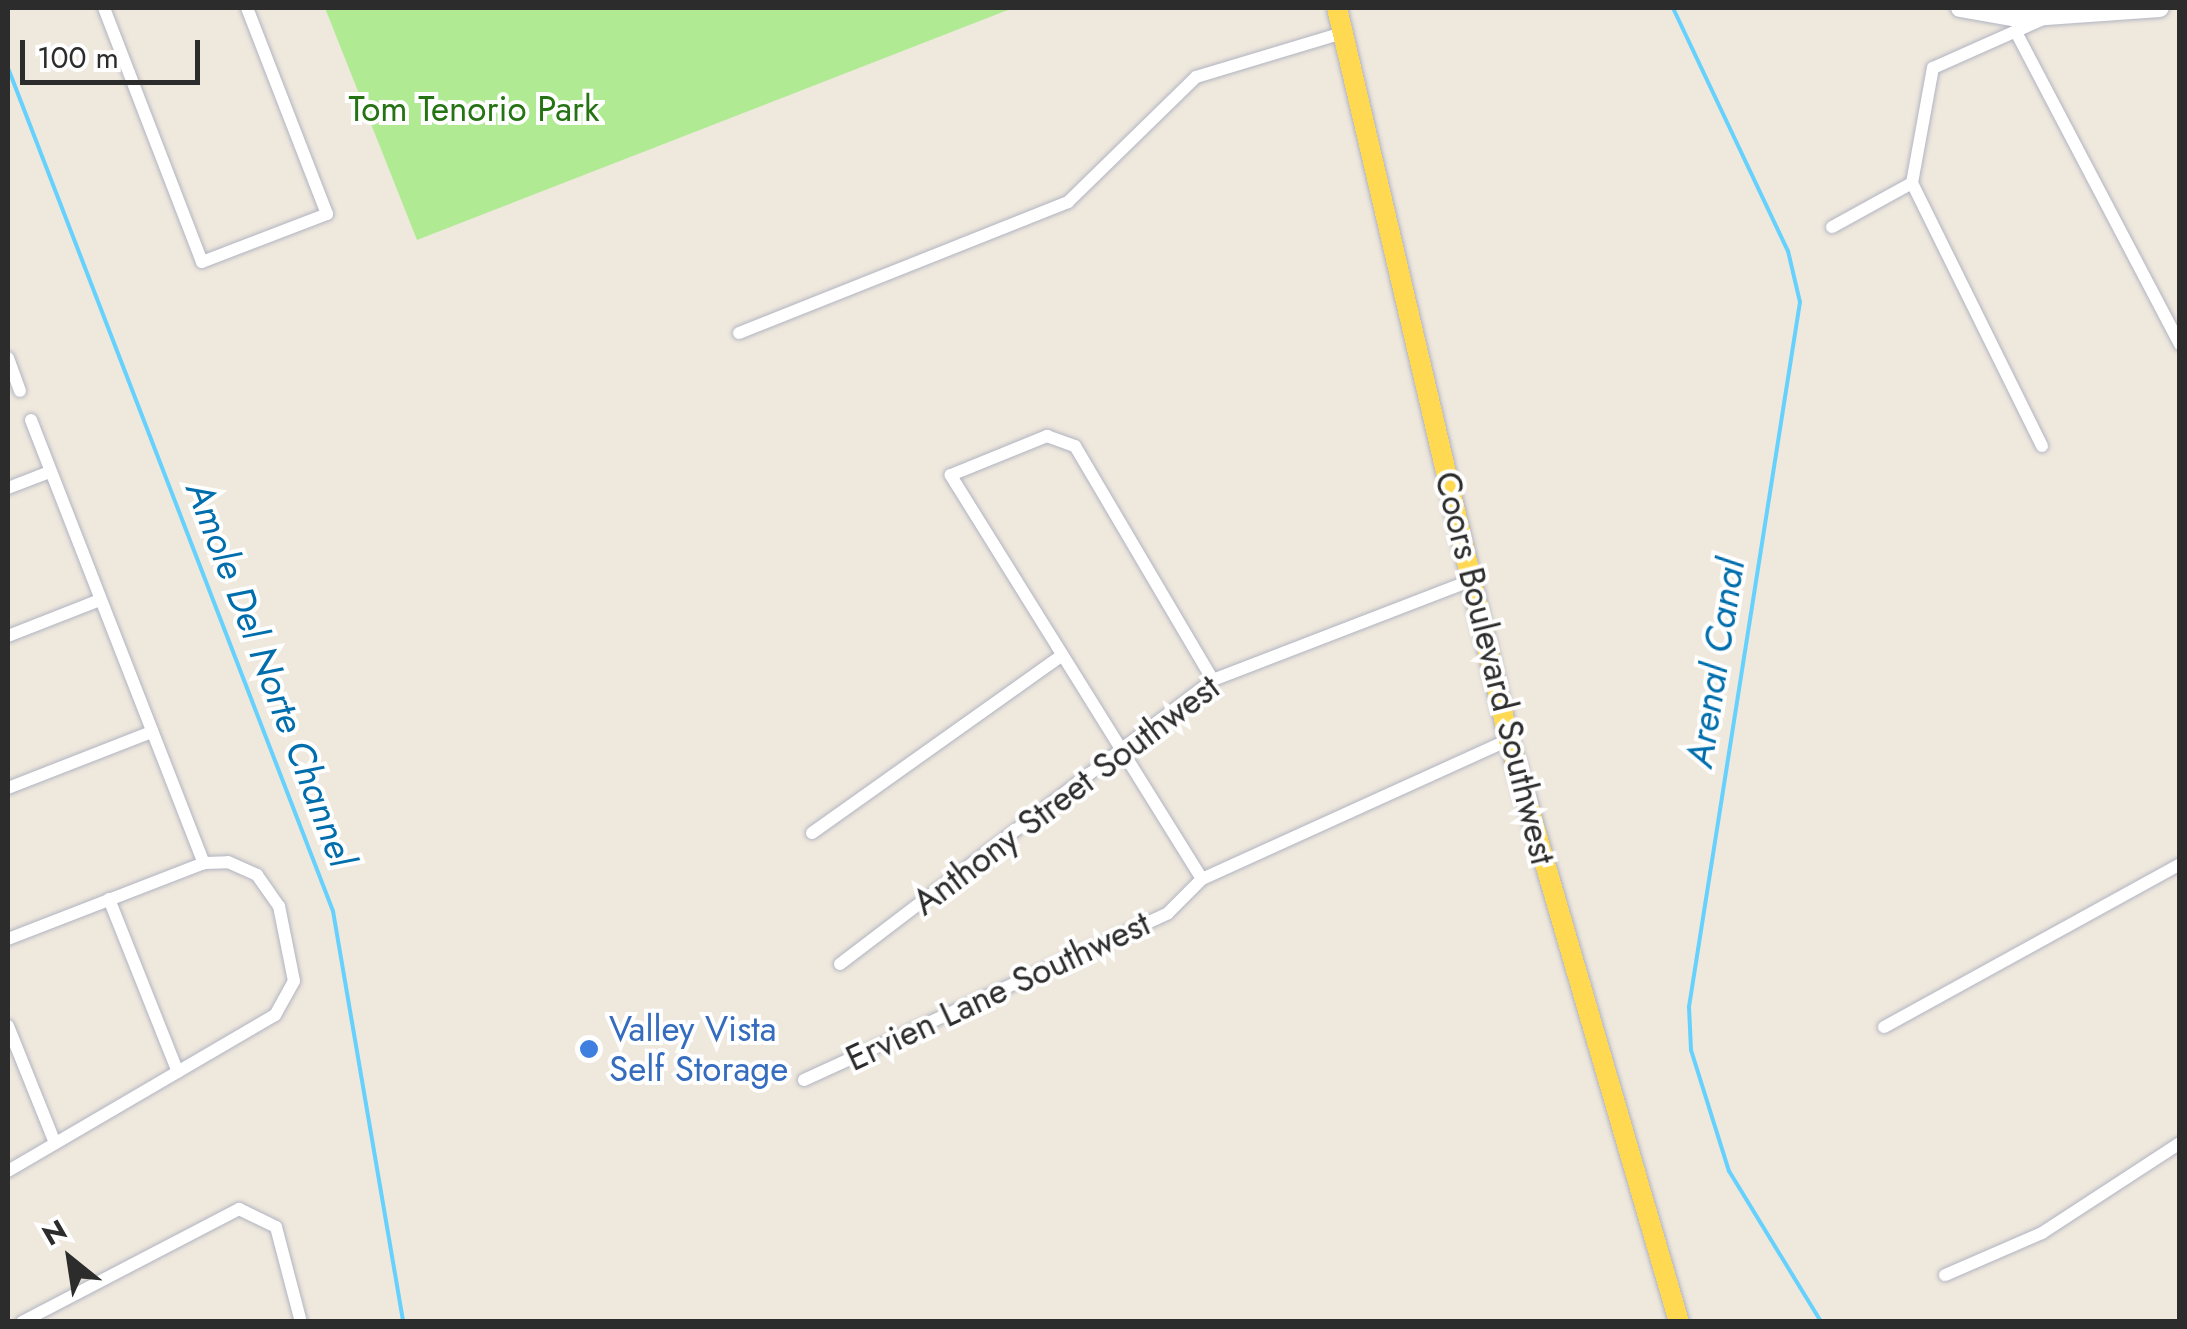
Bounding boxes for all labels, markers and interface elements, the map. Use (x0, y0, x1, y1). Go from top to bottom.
scale bar (25, 20, 205, 82)
text: 100 m (37, 36, 119, 79)
park label: Tom Tenorio Park (348, 88, 600, 130)
street label: Coors Boulevard Southwest (1426, 467, 1564, 869)
water label: Amole Del Norte Channel (177, 475, 365, 873)
water label: Arenal Canal (1676, 555, 1754, 771)
street label: Anthony Street Southwest (905, 666, 1227, 924)
street label: Ervien Lane Southwest (839, 902, 1157, 1080)
place label: Valley Vista Self Storage (609, 1008, 788, 1090)
marker: Valley Vista Self Storage (578, 1038, 600, 1060)
north arrow (20, 1209, 120, 1309)
text: N (35, 1209, 75, 1256)

